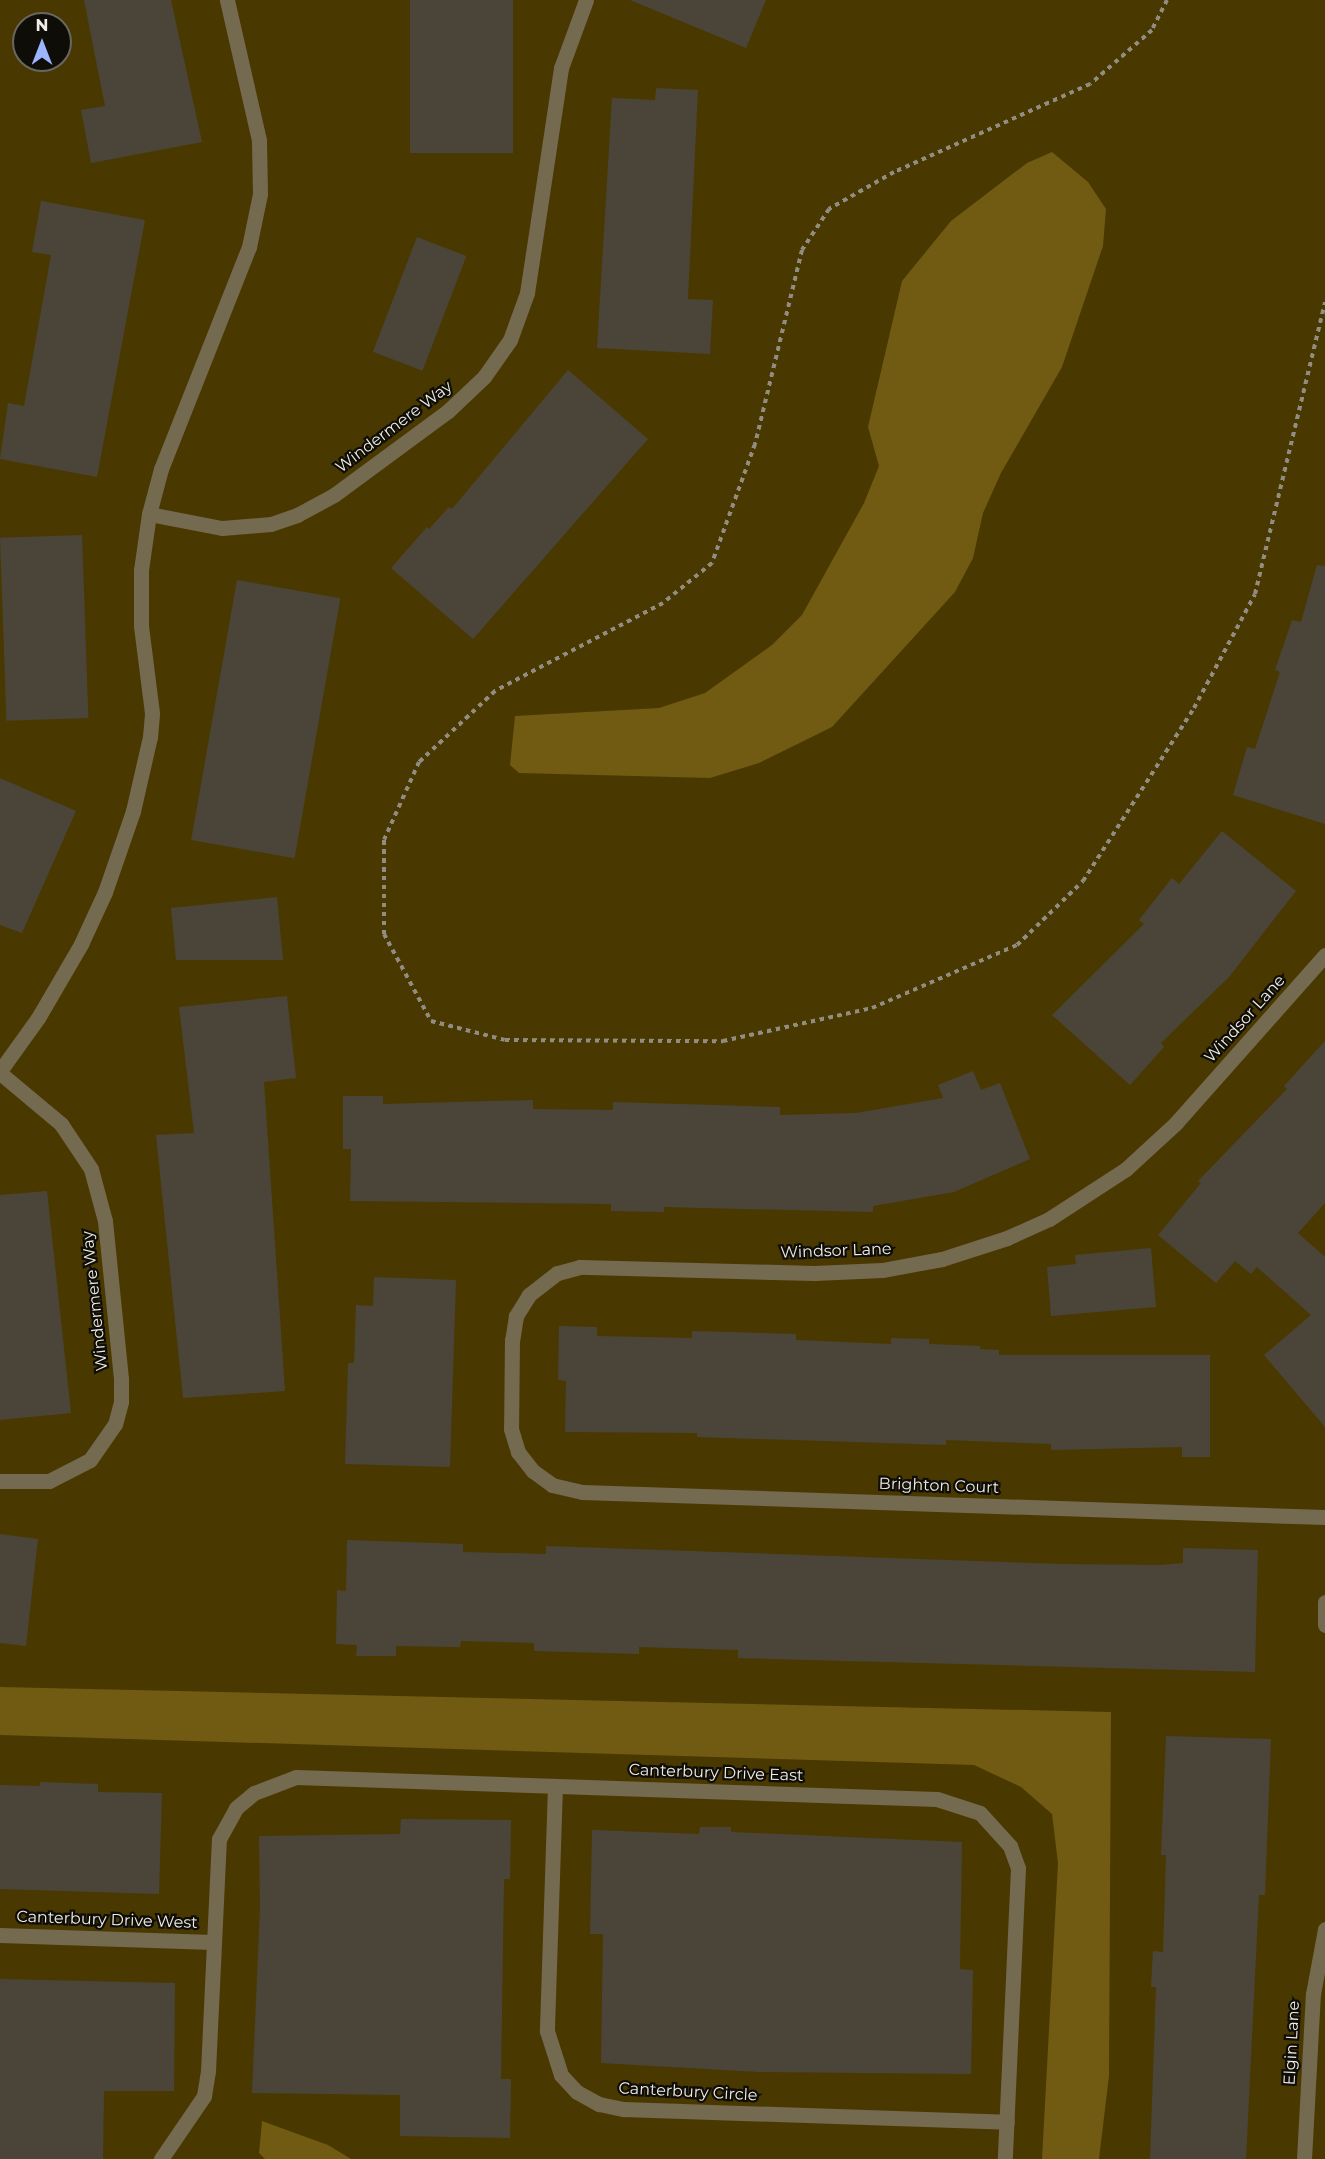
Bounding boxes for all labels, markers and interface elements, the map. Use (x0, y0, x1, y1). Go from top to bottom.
north arrow (12, 12, 72, 72)
text: N (36, 16, 48, 35)
street label: Windermere Way (332, 377, 456, 477)
street label: Windsor Lane (1201, 971, 1289, 1067)
street label: Windermere Way (78, 1230, 112, 1372)
street label: Windsor Lane (780, 1239, 892, 1263)
street label: Brighton Court (878, 1474, 1000, 1498)
street label: Canterbury Drive East (628, 1760, 804, 1786)
street label: Canterbury Drive West (16, 1907, 198, 1933)
street label: Elgin Lane (1280, 2000, 1304, 2086)
street label: Canterbury Circle (618, 2079, 758, 2105)

